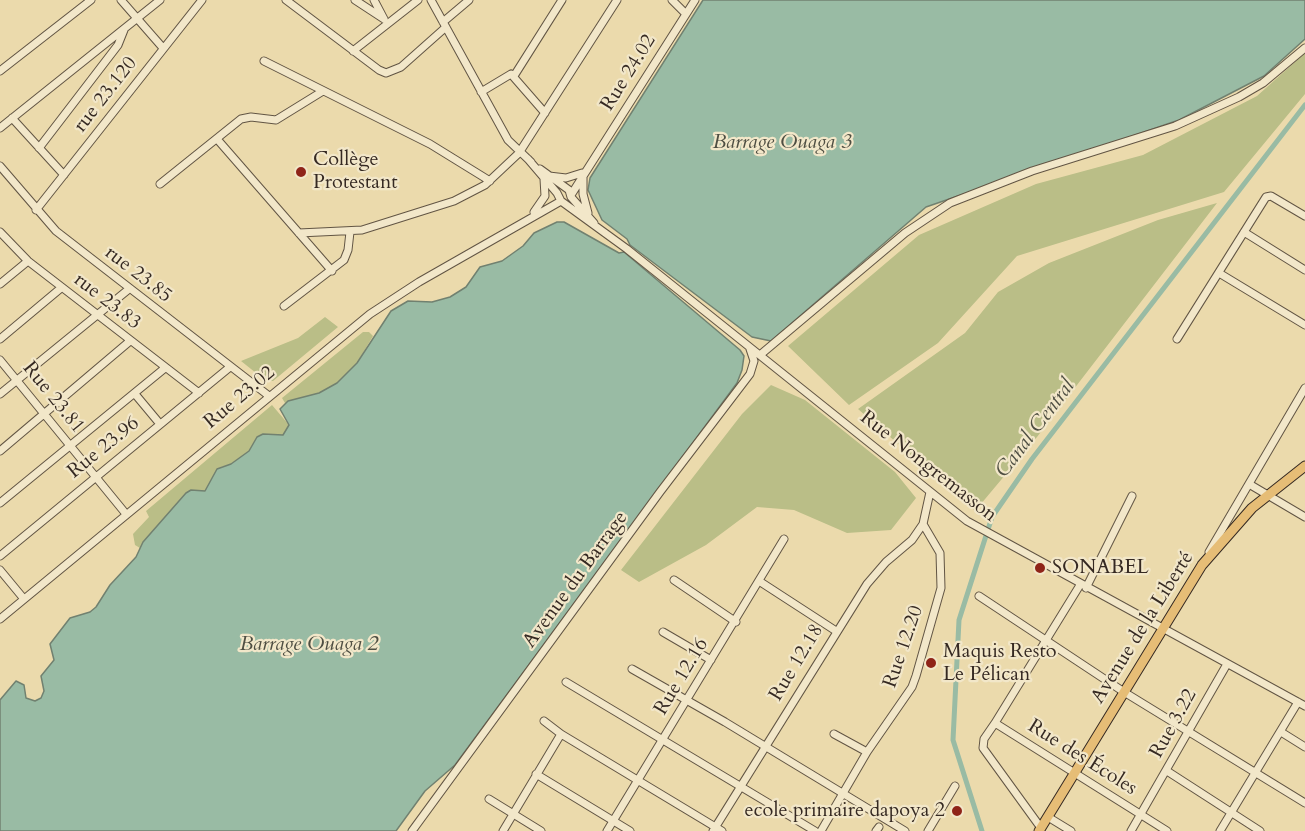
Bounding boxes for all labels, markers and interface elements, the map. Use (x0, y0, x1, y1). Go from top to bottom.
street label: Rue 24.02 (596, 30, 662, 116)
street label: rue 23.120 (69, 53, 143, 137)
water label: Barrage Ouaga 3 (712, 130, 852, 156)
place label: Collège Protestant (313, 148, 398, 195)
marker: Collège Protestant (294, 165, 308, 179)
street label: rue 23.85 (100, 241, 176, 309)
street label: rue 23.83 (69, 268, 145, 336)
street label: Rue 23.81 (17, 357, 89, 439)
street label: Rue 23.02 (200, 361, 280, 435)
water label: Canal Central (991, 375, 1081, 483)
street label: Rue Nongremasson (855, 406, 1001, 528)
street label: Rue 23.96 (63, 412, 145, 484)
street label: Avenue du Barrage (518, 507, 634, 653)
street label: Avenue de la Liberté (1087, 548, 1199, 708)
place label: SONABEL (1052, 556, 1149, 580)
marker: SONABEL (1033, 561, 1047, 575)
street label: Rue 12.20 (879, 603, 929, 691)
street label: Rue 12.18 (765, 620, 829, 706)
water label: Barrage Ouaga 2 (239, 632, 379, 658)
street label: Rue 12.16 (650, 634, 714, 720)
place label: Maquis Resto Le Pélican (943, 640, 1057, 687)
marker: Maquis Resto Le Pélican (924, 656, 938, 670)
street label: Rue 3.22 (1145, 685, 1203, 763)
street label: Rue des Écoles (1023, 715, 1141, 801)
place label: ecole primaire dapoya 2 (744, 799, 945, 823)
marker: ecole primaire dapoya 2 (950, 804, 964, 818)

